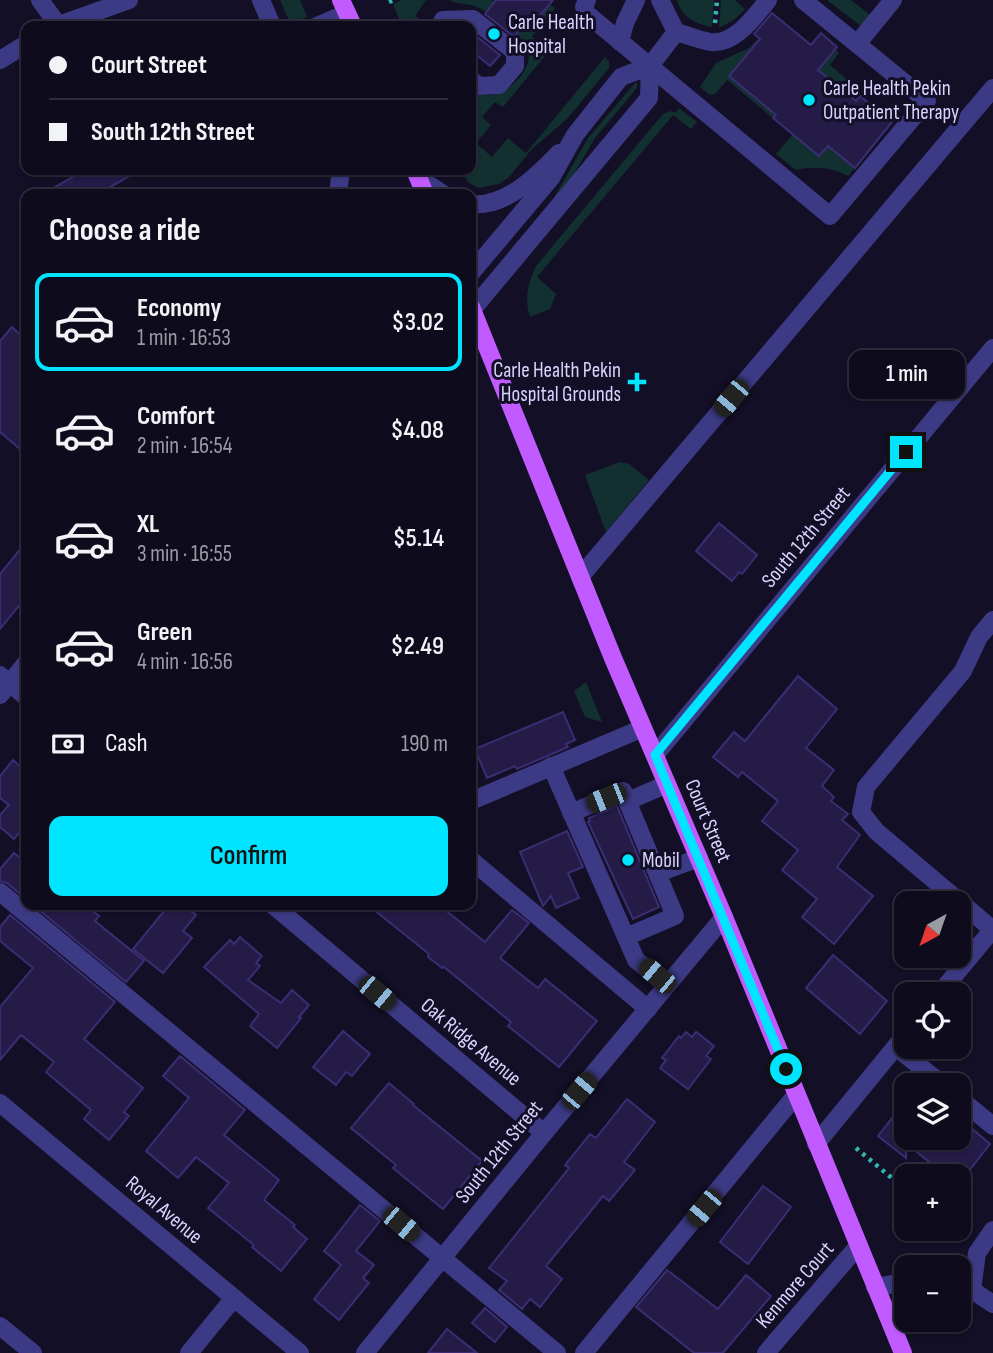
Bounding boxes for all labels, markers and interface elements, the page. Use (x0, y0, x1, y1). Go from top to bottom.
place label: Carle Health Hospital (508, 10, 594, 59)
marker: Carle Health Hospital (486, 26, 502, 42)
text: Court Street (91, 50, 207, 81)
place label: Carle Health Pekin Outpatient Therapy (823, 76, 959, 125)
marker: Carle Health Pekin Outpatient Therapy (801, 92, 817, 108)
text: South 12th Street (91, 117, 255, 148)
text: Choose a ride (49, 211, 201, 250)
icon: car (53, 291, 116, 354)
text: Economy (137, 293, 221, 324)
text: $3.02 (392, 307, 444, 338)
text: 1 min · 16:53 (137, 324, 231, 352)
callout: 1 min (848, 350, 964, 400)
place label: Carle Health Pekin Hospital Grounds (493, 358, 621, 407)
text: 1 min (886, 360, 928, 388)
marker: Carle Health Pekin Hospital Grounds (627, 372, 647, 392)
car (710, 375, 753, 421)
icon: car (53, 399, 116, 462)
text: Comfort (137, 401, 215, 432)
text: $4.08 (390, 415, 444, 446)
text: 2 min · 16:54 (137, 432, 232, 460)
route end (890, 436, 922, 468)
street label: South 12th Street (756, 481, 856, 593)
icon: car (53, 507, 116, 570)
text: XL (137, 509, 159, 540)
text: $5.14 (393, 523, 444, 554)
text: 3 min · 16:55 (137, 540, 232, 568)
icon: car (53, 615, 116, 678)
text: Green (137, 617, 192, 648)
text: $2.49 (391, 631, 444, 662)
text: 4 min · 16:56 (137, 648, 233, 676)
icon: cash (49, 725, 87, 763)
text: Cash (105, 728, 148, 759)
text: 190 m (401, 730, 448, 758)
street label: Court Street (679, 776, 737, 866)
car (583, 780, 630, 816)
button: Confirm (49, 816, 448, 896)
place label: Mobil (642, 848, 680, 873)
marker: Mobil (620, 852, 636, 868)
north arrow (894, 891, 971, 968)
map controls (894, 891, 971, 1332)
car (635, 954, 680, 998)
car (355, 971, 400, 1015)
button: locate (894, 982, 971, 1059)
street label: Oak Ridge Avenue (416, 993, 526, 1091)
route start (770, 1053, 802, 1085)
car (558, 1068, 601, 1114)
button: layers (894, 1073, 971, 1150)
street label: South 12th Street (450, 1096, 548, 1208)
button: + (894, 1164, 971, 1241)
street label: Royal Avenue (121, 1171, 207, 1249)
car (683, 1185, 726, 1231)
car (379, 1202, 424, 1246)
street label: Kenmore Court (751, 1237, 839, 1333)
button: − (894, 1255, 971, 1332)

